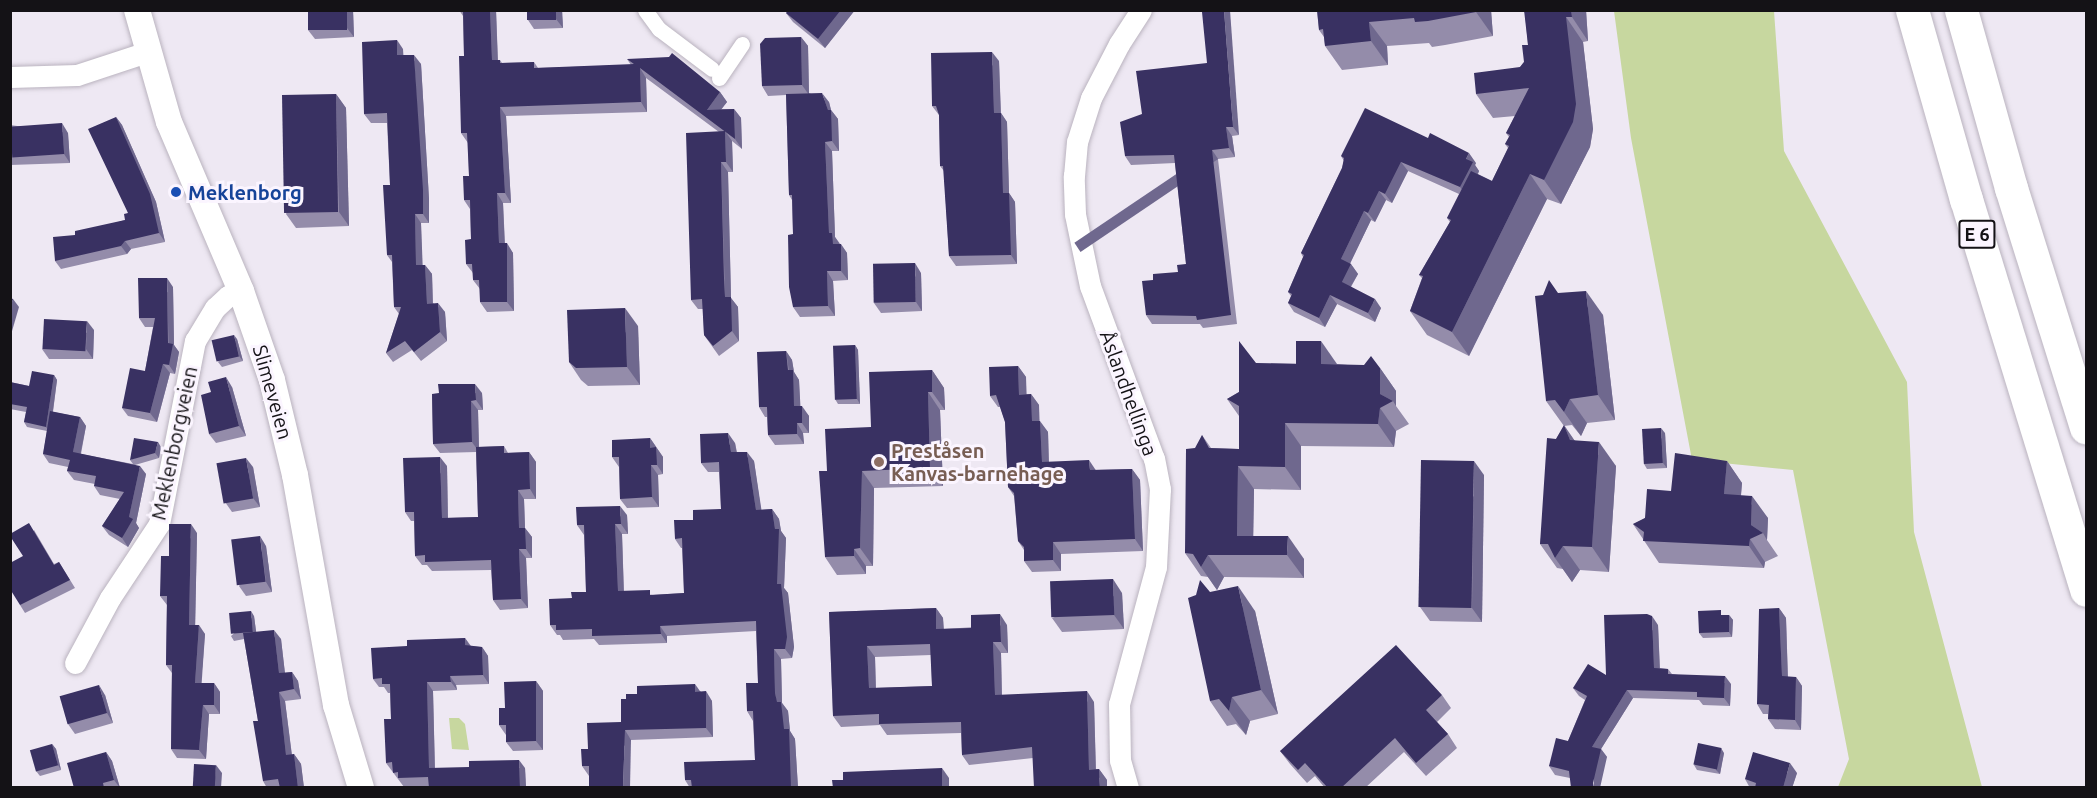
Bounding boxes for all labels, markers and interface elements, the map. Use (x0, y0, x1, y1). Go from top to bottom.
place label: Meklenborg (188, 180, 302, 204)
marker: Meklenborg (169, 185, 183, 199)
road number: E 6 (1958, 219, 1996, 249)
street label: Åslandhellinga (1095, 327, 1163, 459)
street label: Slimeveien (248, 342, 298, 442)
street label: Meklenborgveien (146, 364, 202, 522)
place label: Preståsen Kanvas-barnehage (891, 438, 1064, 485)
marker: Preståsen Kanvas-barnehage (872, 455, 886, 469)

